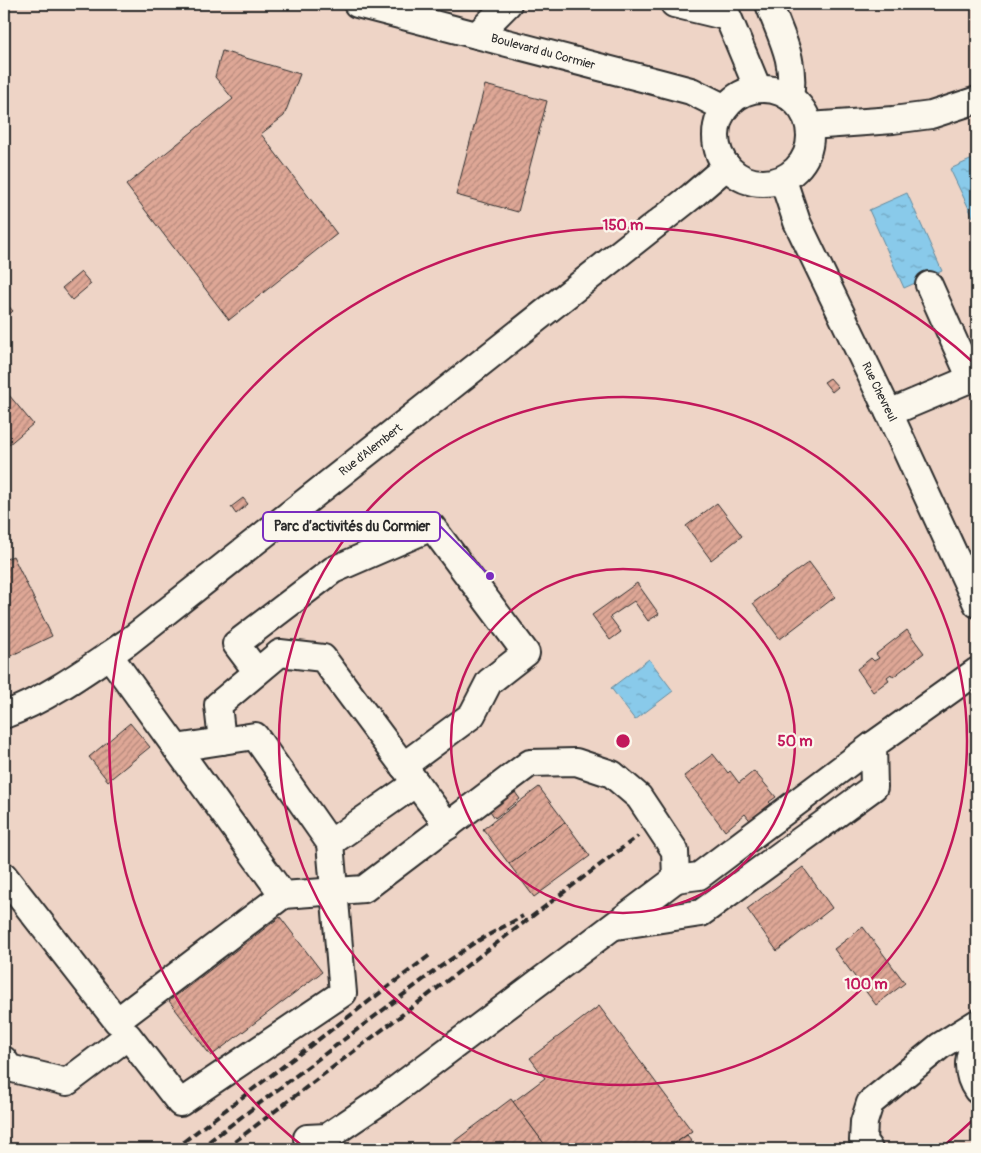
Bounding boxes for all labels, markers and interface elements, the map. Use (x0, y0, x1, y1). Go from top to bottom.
street label: Boulevard du Cormier (489, 31, 597, 73)
text: 150 m (603, 216, 643, 235)
street label: Rue Chevreul (858, 360, 900, 424)
street label: Rue d’Alembert (336, 421, 406, 479)
callout: Parc d’activités du Cormier (263, 512, 440, 541)
text: Parc d’activités du Cormier (274, 518, 431, 535)
centre of rings (614, 732, 632, 750)
text: 50 m (778, 732, 812, 751)
text: 100 m (845, 975, 887, 994)

